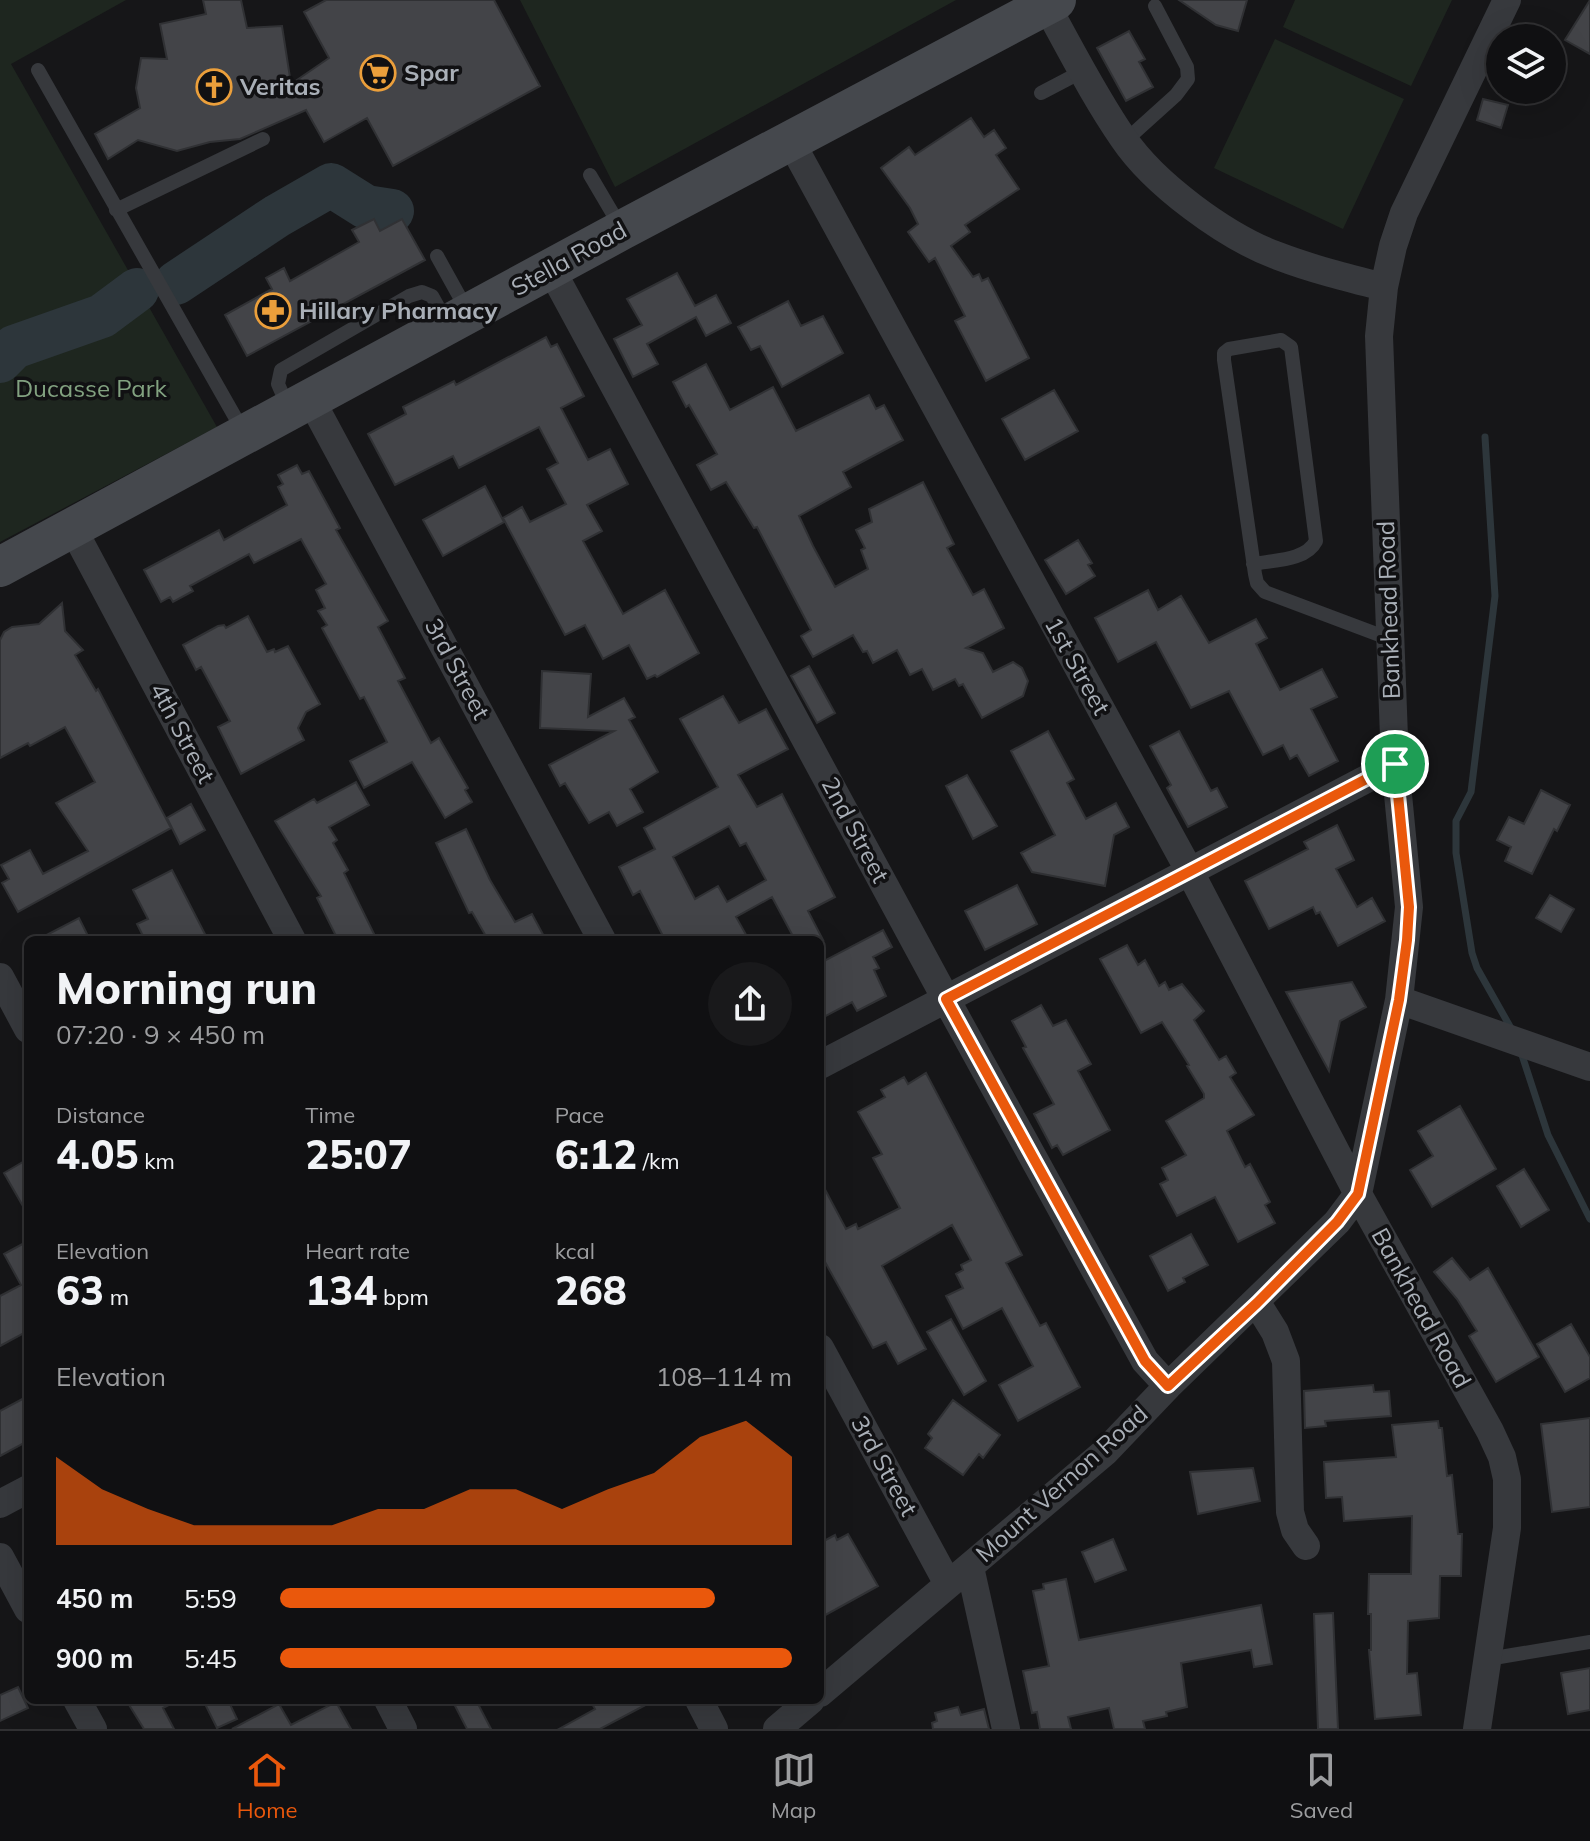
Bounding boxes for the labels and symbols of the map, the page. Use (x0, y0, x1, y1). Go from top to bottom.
supermarket icon: Spar (359, 54, 397, 92)
place label: Spar (404, 57, 459, 87)
church icon: Veritas (195, 68, 233, 106)
place label: Veritas (239, 71, 321, 101)
street label: Stella Road (506, 214, 631, 302)
pharmacy icon: Hillary Pharmacy (254, 292, 292, 330)
place label: Hillary Pharmacy (299, 295, 499, 325)
park label: Ducasse Park (15, 373, 167, 403)
street label: Bankhead Road (1370, 520, 1406, 700)
street label: 1st Street (1039, 611, 1117, 720)
street label: 3rd Street (419, 613, 497, 724)
street label: 4th Street (144, 677, 222, 788)
pin (1361, 730, 1429, 798)
street label: 2nd Street (816, 771, 896, 888)
street label: Bankhead Road (1366, 1222, 1478, 1393)
street label: Mount Vernon Road (969, 1398, 1153, 1568)
street label: 3rd Street (845, 1410, 925, 1521)

